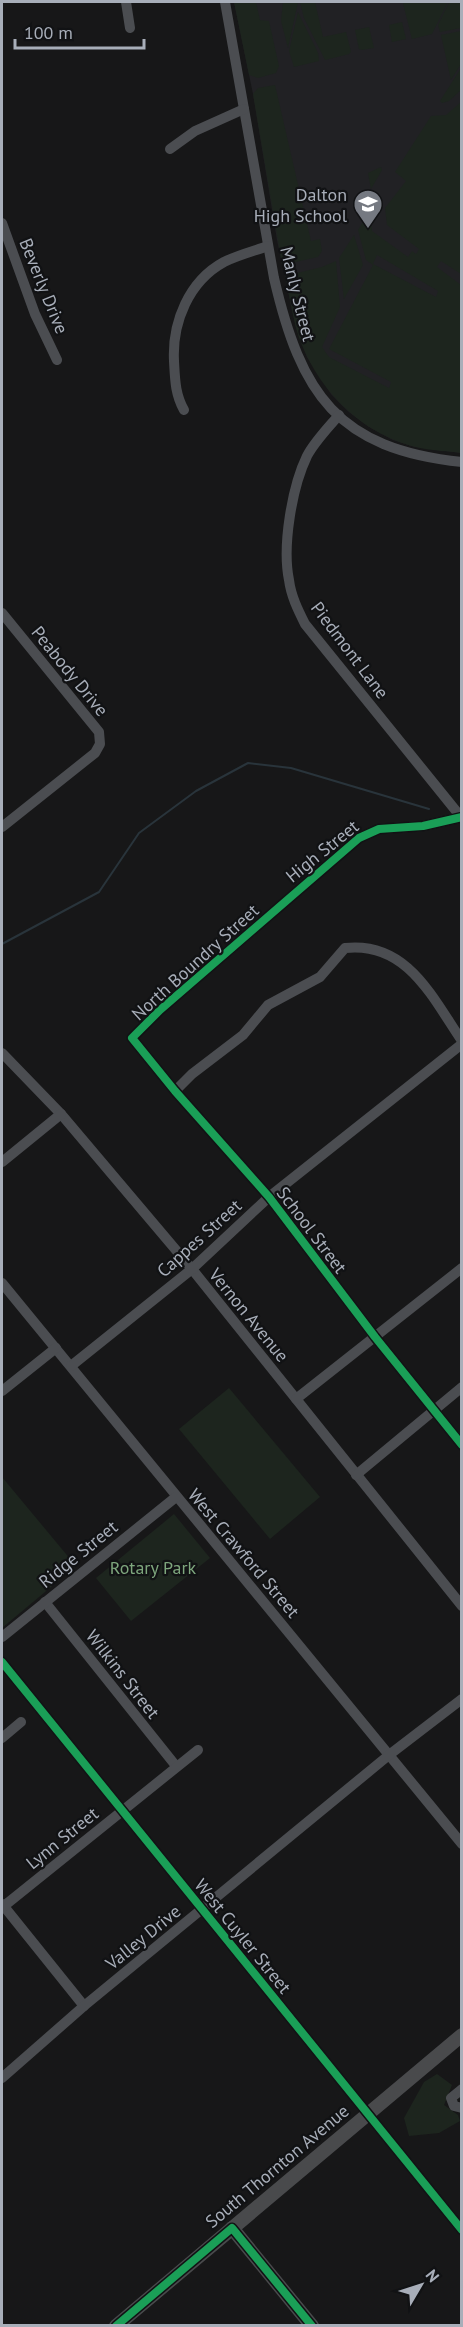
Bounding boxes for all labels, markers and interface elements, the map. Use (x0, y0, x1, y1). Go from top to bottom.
scale bar (15, 12, 144, 50)
text: 100 m (24, 21, 73, 44)
place label: Dalton High School (254, 183, 348, 227)
school or university icon: Dalton High School (352, 188, 384, 230)
street label: Beverly Drive (14, 235, 74, 337)
street label: Manly Street (275, 244, 321, 344)
street label: Piedmont Lane (306, 597, 394, 703)
street label: Peabody Drive (27, 621, 113, 721)
street label: High Street (281, 815, 363, 887)
street label: North Boundry Street (127, 899, 263, 1025)
street label: School Street (272, 1182, 352, 1278)
street label: Cappes Street (152, 1194, 246, 1282)
street label: Vernon Avenue (203, 1263, 294, 1367)
street label: West Crawford Street (183, 1484, 305, 1622)
street label: Ridge Street (34, 1515, 122, 1593)
park label: Rotary Park (110, 1556, 197, 1579)
street label: Wilkins Street (81, 1625, 165, 1723)
street label: Lynn Street (21, 1802, 103, 1874)
street label: West Cuyler Street (190, 1874, 296, 1998)
street label: Valley Drive (100, 1900, 185, 1975)
street label: South Thornton Avenue (201, 2099, 353, 2233)
north arrow (391, 2255, 451, 2315)
text: N (422, 2265, 444, 2286)

